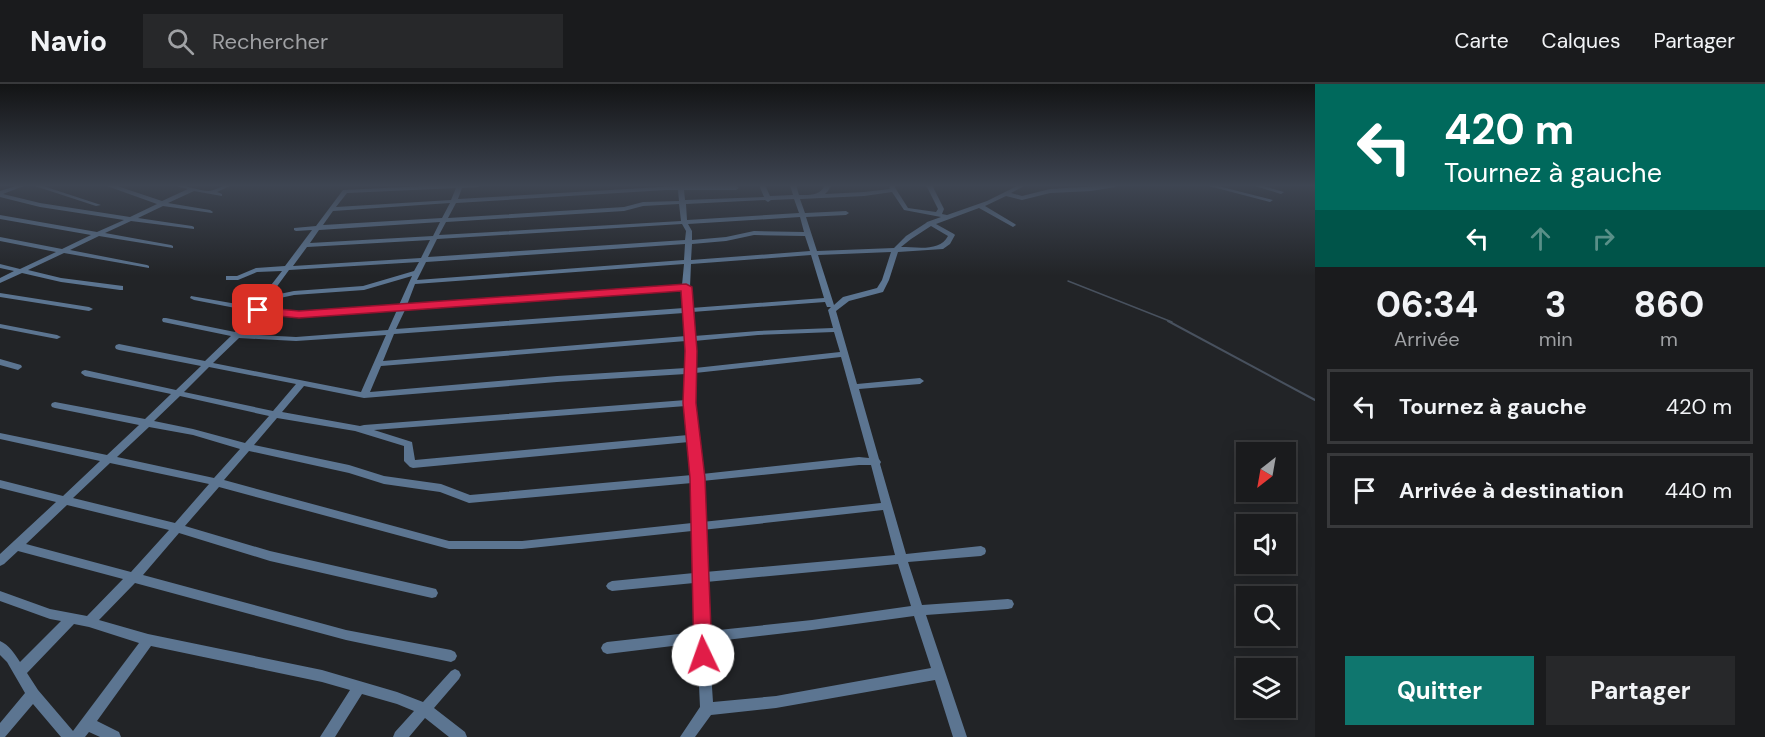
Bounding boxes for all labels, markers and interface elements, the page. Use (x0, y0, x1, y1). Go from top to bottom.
search box (143, 14, 563, 68)
text: Navio (30, 23, 107, 60)
icon: search (164, 25, 197, 58)
text: Rechercher (212, 27, 328, 56)
text: Carte (1454, 27, 1509, 55)
text: Calques (1542, 27, 1620, 55)
text: Partager (1653, 27, 1735, 55)
text: 420 m (1444, 102, 1574, 157)
icon: left (1345, 108, 1423, 186)
text: Tournez à gauche (1444, 155, 1662, 190)
icon: left (1461, 222, 1494, 255)
icon: ahead (1524, 222, 1557, 255)
icon: right (1587, 222, 1620, 255)
text: 06:34 (1376, 281, 1478, 328)
text: 3 (1545, 281, 1567, 328)
text: 860 (1633, 281, 1704, 328)
pin (232, 284, 283, 335)
icon: arrive (241, 293, 274, 326)
text: Arrivée (1394, 326, 1460, 352)
text: min (1539, 326, 1573, 352)
text: m (1660, 326, 1678, 352)
icon: left (1348, 390, 1381, 423)
text: Tournez à gauche (1399, 392, 1587, 421)
text: 420 m (1666, 392, 1732, 421)
north arrow (1236, 442, 1296, 502)
map controls (1236, 442, 1296, 718)
icon: arrive (1348, 474, 1381, 507)
text: Arrivée à destination (1399, 476, 1624, 505)
text: 440 m (1665, 476, 1732, 505)
button: sound (1236, 514, 1296, 574)
button: search (1236, 586, 1296, 646)
position arrow (671, 623, 735, 687)
button: Quitter (1345, 656, 1534, 725)
button: Partager (1546, 656, 1735, 725)
button: layers (1236, 658, 1296, 718)

